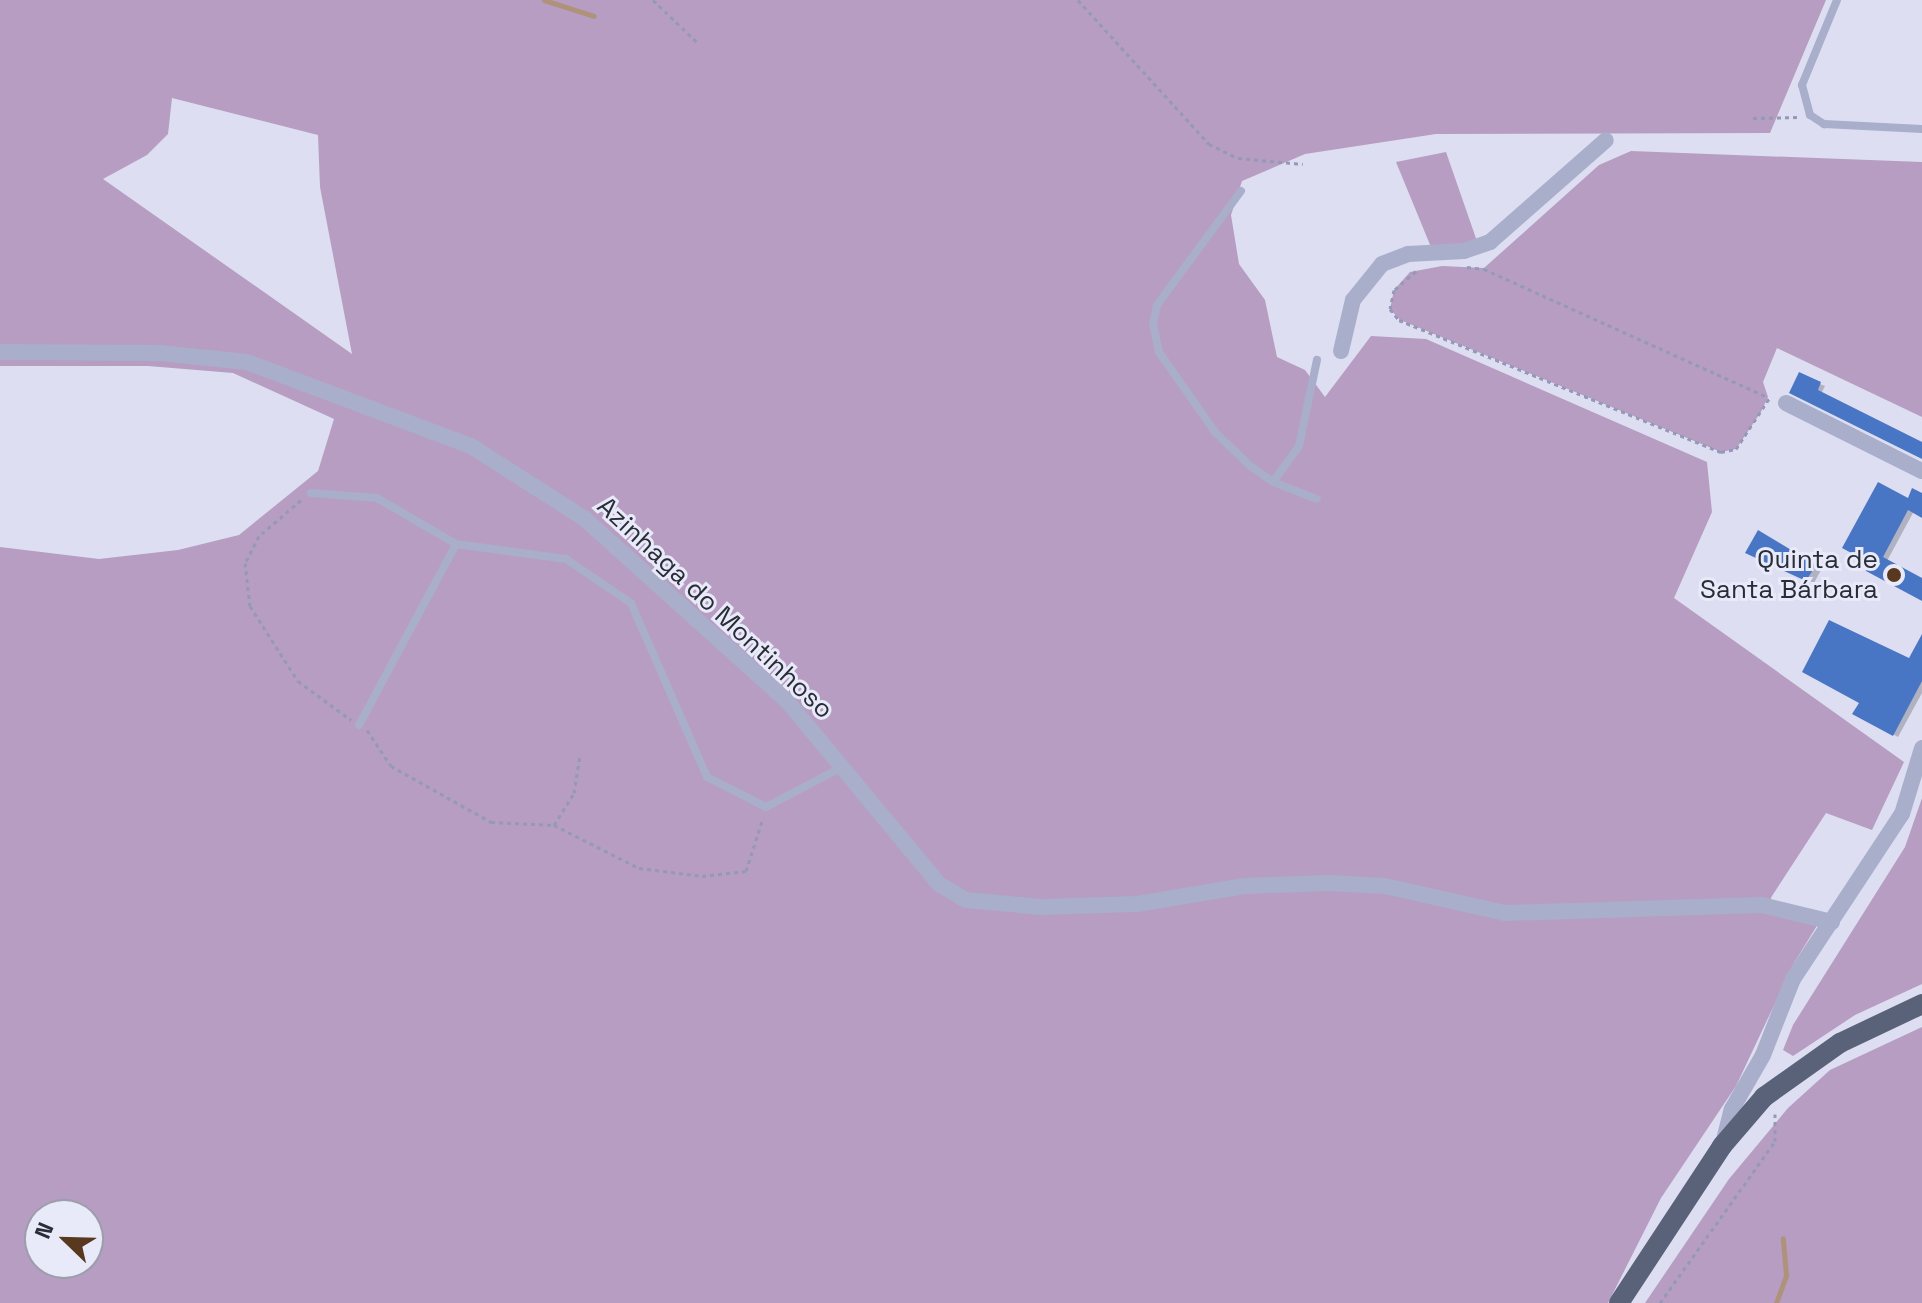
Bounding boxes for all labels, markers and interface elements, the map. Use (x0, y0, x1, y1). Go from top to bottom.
street label: Azinhaga do Montinhoso (591, 491, 839, 725)
place label: Quinta de Santa Bárbara (1700, 544, 1878, 606)
marker: Quinta de Santa Bárbara (1885, 566, 1903, 584)
north arrow (24, 1199, 104, 1279)
text: N (28, 1218, 60, 1243)

